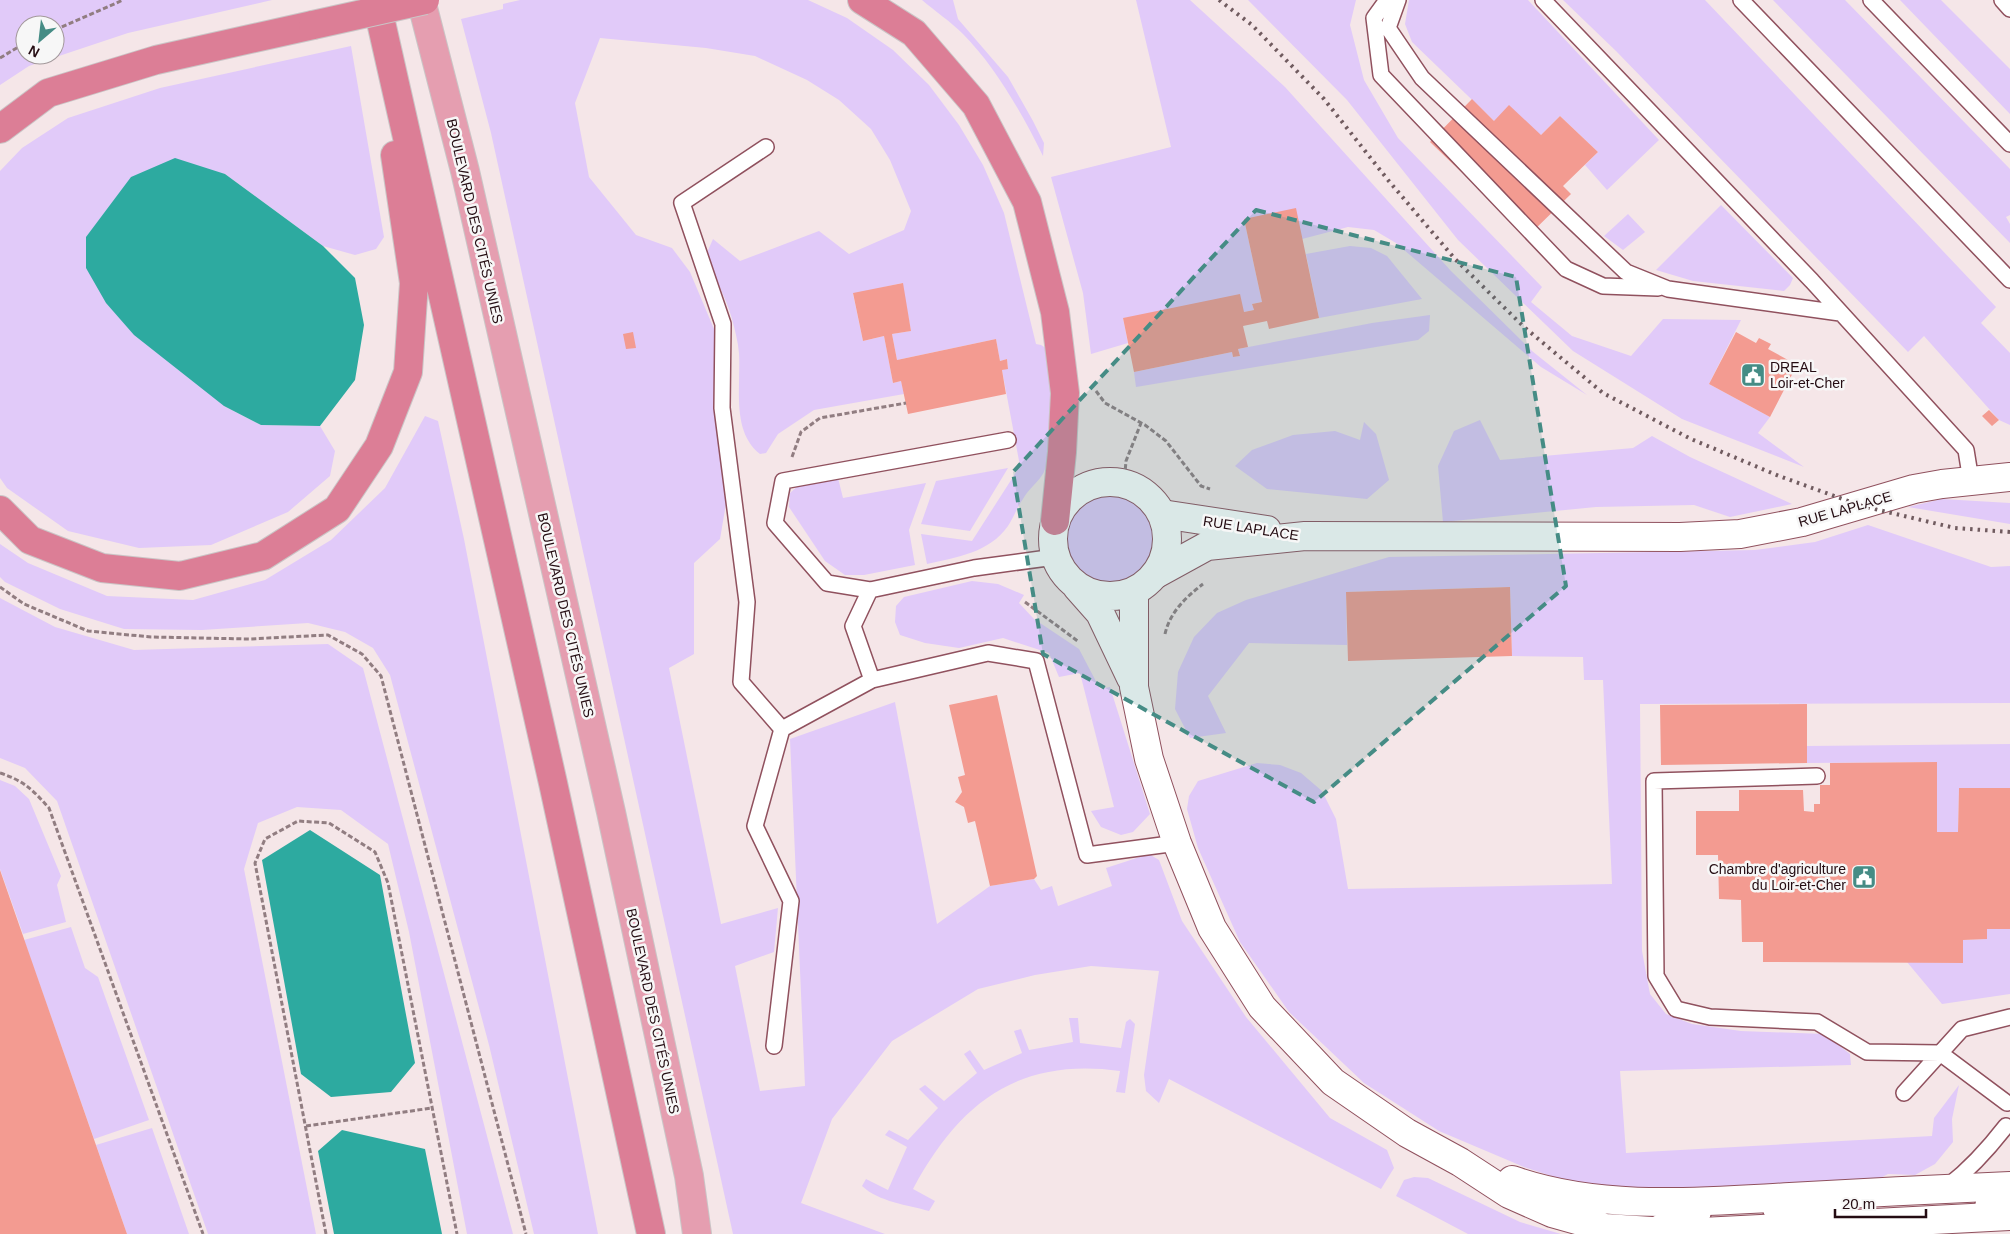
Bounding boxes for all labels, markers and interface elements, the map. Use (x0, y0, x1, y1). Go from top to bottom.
north arrow (15, 15, 65, 65)
text: N (26, 42, 42, 61)
street label: BOULEVARD DES CITÉS UNIES (444, 117, 506, 325)
place label: DREAL Loir-et-Cher (1770, 359, 1845, 391)
public building icon: DREAL Loir-et-Cher (1740, 362, 1766, 388)
street label: RUE LAPLACE (1796, 488, 1894, 530)
street label: BOULEVARD DES CITÉS UNIES (535, 511, 597, 719)
street label: RUE LAPLACE (1202, 513, 1300, 543)
place label: Chambre d'agriculture du Loir-et-Cher (1709, 861, 1846, 893)
public building icon: Chambre d'agriculture du Loir-et-Cher (1851, 864, 1877, 890)
street label: BOULEVARD DES CITÉS UNIES (623, 907, 683, 1115)
scale bar (1835, 1186, 1926, 1218)
text: 20 m (1842, 1195, 1875, 1212)

